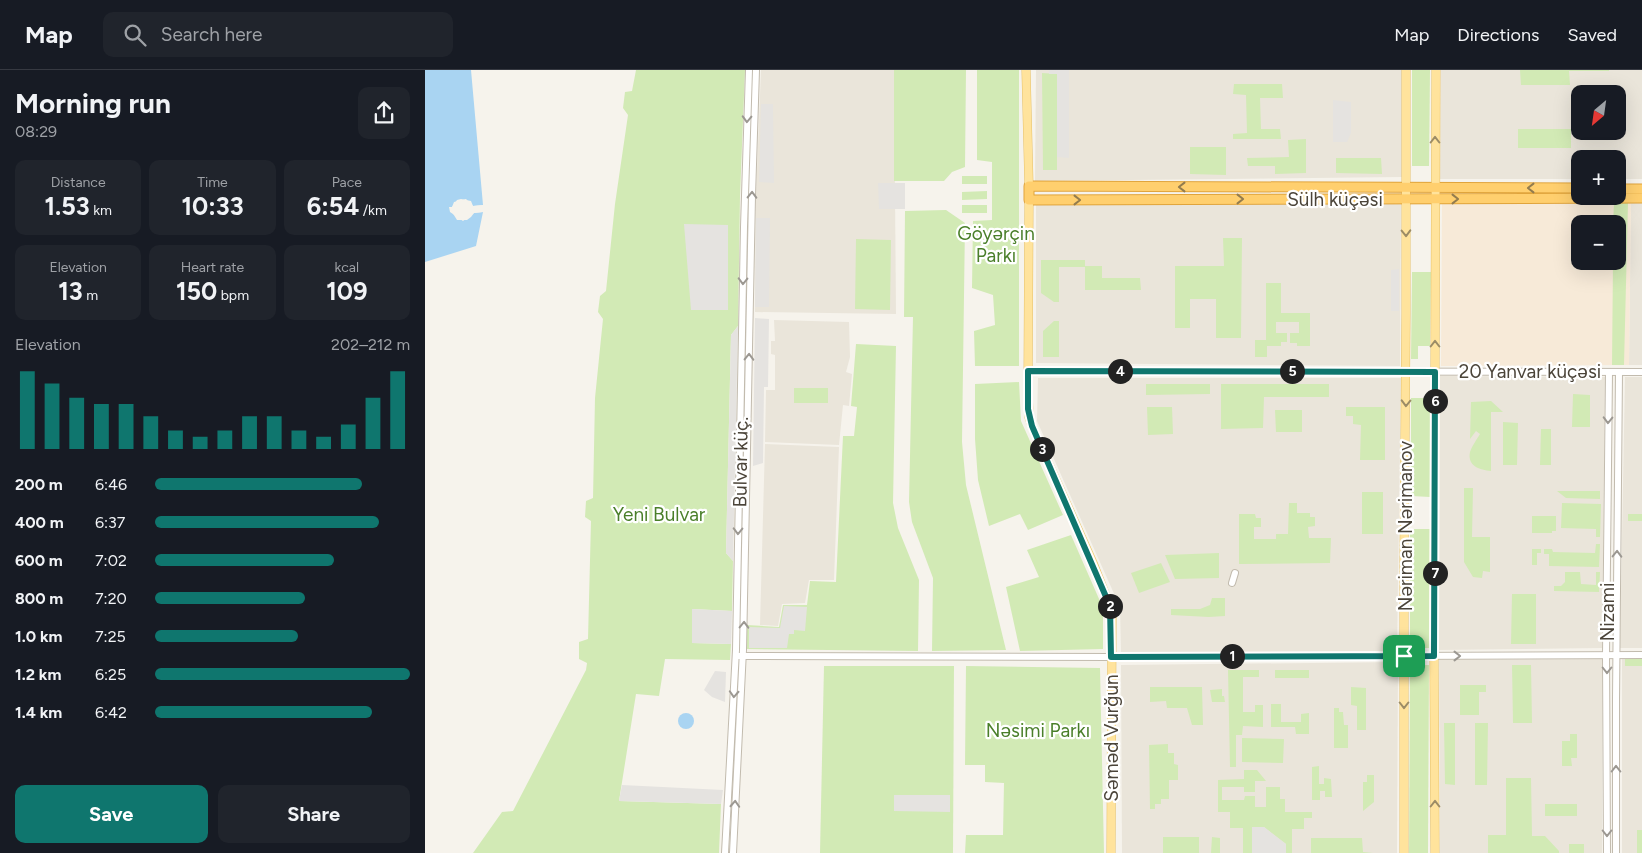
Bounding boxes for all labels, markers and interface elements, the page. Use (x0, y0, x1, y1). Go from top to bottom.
search box (103, 12, 453, 57)
text: Map (25, 20, 73, 49)
icon: search (121, 21, 149, 49)
text: Search here (161, 23, 262, 46)
text: Map (1394, 24, 1429, 46)
text: Directions (1457, 24, 1539, 46)
text: Saved (1567, 24, 1617, 46)
north arrow (1571, 85, 1626, 140)
map controls (1571, 85, 1626, 270)
text: Morning run (15, 86, 171, 120)
button: share (358, 87, 410, 139)
one-way arrow (742, 115, 753, 123)
text: 08:29 (15, 122, 57, 141)
one-way arrow (1430, 135, 1441, 143)
button: + (1571, 150, 1626, 205)
text: Distance (51, 174, 106, 191)
text: Time (197, 174, 228, 191)
text: Pace (332, 174, 362, 191)
one-way arrow (1178, 182, 1186, 192)
one-way arrow (1527, 183, 1535, 193)
street label: Sülh küçəsi (1287, 188, 1383, 211)
one-way arrow (747, 190, 757, 198)
text: 1.53 (44, 191, 90, 221)
text: 10:33 (181, 191, 244, 221)
text: 6:54 (307, 191, 359, 221)
one-way arrow (1236, 194, 1244, 204)
one-way arrow (1452, 194, 1459, 204)
one-way arrow (1074, 195, 1082, 205)
text: km (90, 202, 112, 219)
text: /km (359, 202, 387, 219)
button: − (1571, 215, 1626, 270)
park label: Göyərçin Parkı (957, 222, 1035, 267)
one-way arrow (1401, 229, 1411, 237)
text: Elevation (49, 259, 107, 276)
text: Heart rate (181, 259, 244, 276)
text: kcal (335, 259, 359, 276)
text: 13 (58, 276, 83, 306)
text: 150 (176, 276, 217, 306)
text: 109 (326, 276, 367, 306)
one-way arrow (738, 278, 748, 285)
text: m (83, 287, 98, 304)
text: bpm (217, 287, 249, 304)
text: Elevation (15, 335, 81, 354)
text: 202–212 m (331, 335, 410, 354)
one-way arrow (1430, 340, 1440, 348)
one-way arrow (744, 353, 754, 360)
pin: 4 (1107, 358, 1133, 384)
pin: 5 (1279, 358, 1305, 384)
street label: 20 Yanvar küçəsi (1459, 360, 1601, 383)
text: 4 (1116, 363, 1125, 380)
text: 5 (1288, 363, 1297, 380)
pin: 6 (1423, 388, 1447, 414)
text: 6 (1431, 393, 1440, 410)
one-way arrow (1401, 399, 1411, 407)
street label: Bulvar küç. (728, 416, 753, 508)
one-way arrow (1603, 417, 1614, 425)
pin: 3 (1029, 436, 1055, 462)
text: 3 (1039, 441, 1046, 458)
street label: Nəriman Nərimanov (1394, 441, 1417, 611)
text: 200 m (15, 475, 63, 494)
text: 6:46 (95, 475, 127, 494)
park label: Yeni Bulvar (613, 503, 706, 526)
text: 400 m (15, 513, 64, 532)
text: 6:37 (95, 513, 125, 532)
one-way arrow (733, 527, 744, 535)
one-way arrow (1612, 550, 1622, 558)
text: 600 m (15, 551, 63, 570)
text: 7:02 (95, 551, 127, 570)
pin: 7 (1423, 560, 1447, 586)
text: 7 (1432, 565, 1439, 582)
street label: Nizami (1596, 583, 1619, 641)
text: 800 m (15, 589, 63, 608)
text: 7:20 (95, 589, 127, 608)
pin: 2 (1097, 594, 1123, 618)
text: 2 (1106, 598, 1115, 615)
one-way arrow (739, 620, 749, 628)
text: 1.0 km (15, 627, 62, 646)
text: 7:25 (95, 627, 126, 646)
pin (1383, 635, 1425, 677)
icon: arrive (1390, 642, 1418, 670)
pin: 1 (1219, 644, 1245, 668)
text: 1 (1230, 648, 1235, 665)
one-way arrow (1454, 651, 1462, 661)
text: 1.2 km (15, 665, 61, 684)
text: 6:25 (95, 665, 126, 684)
one-way arrow (1601, 667, 1612, 675)
street label: Səməd Vurğun (1100, 674, 1123, 802)
one-way arrow (728, 690, 739, 698)
one-way arrow (1399, 702, 1409, 709)
text: 1.4 km (15, 703, 62, 722)
text: 6:42 (95, 703, 127, 722)
park label: Nəsimi Parkı (986, 719, 1090, 742)
one-way arrow (1611, 765, 1621, 773)
button: Save (15, 785, 208, 843)
button: Share (218, 785, 410, 843)
one-way arrow (730, 800, 741, 808)
one-way arrow (1430, 800, 1440, 808)
one-way arrow (1602, 830, 1612, 837)

